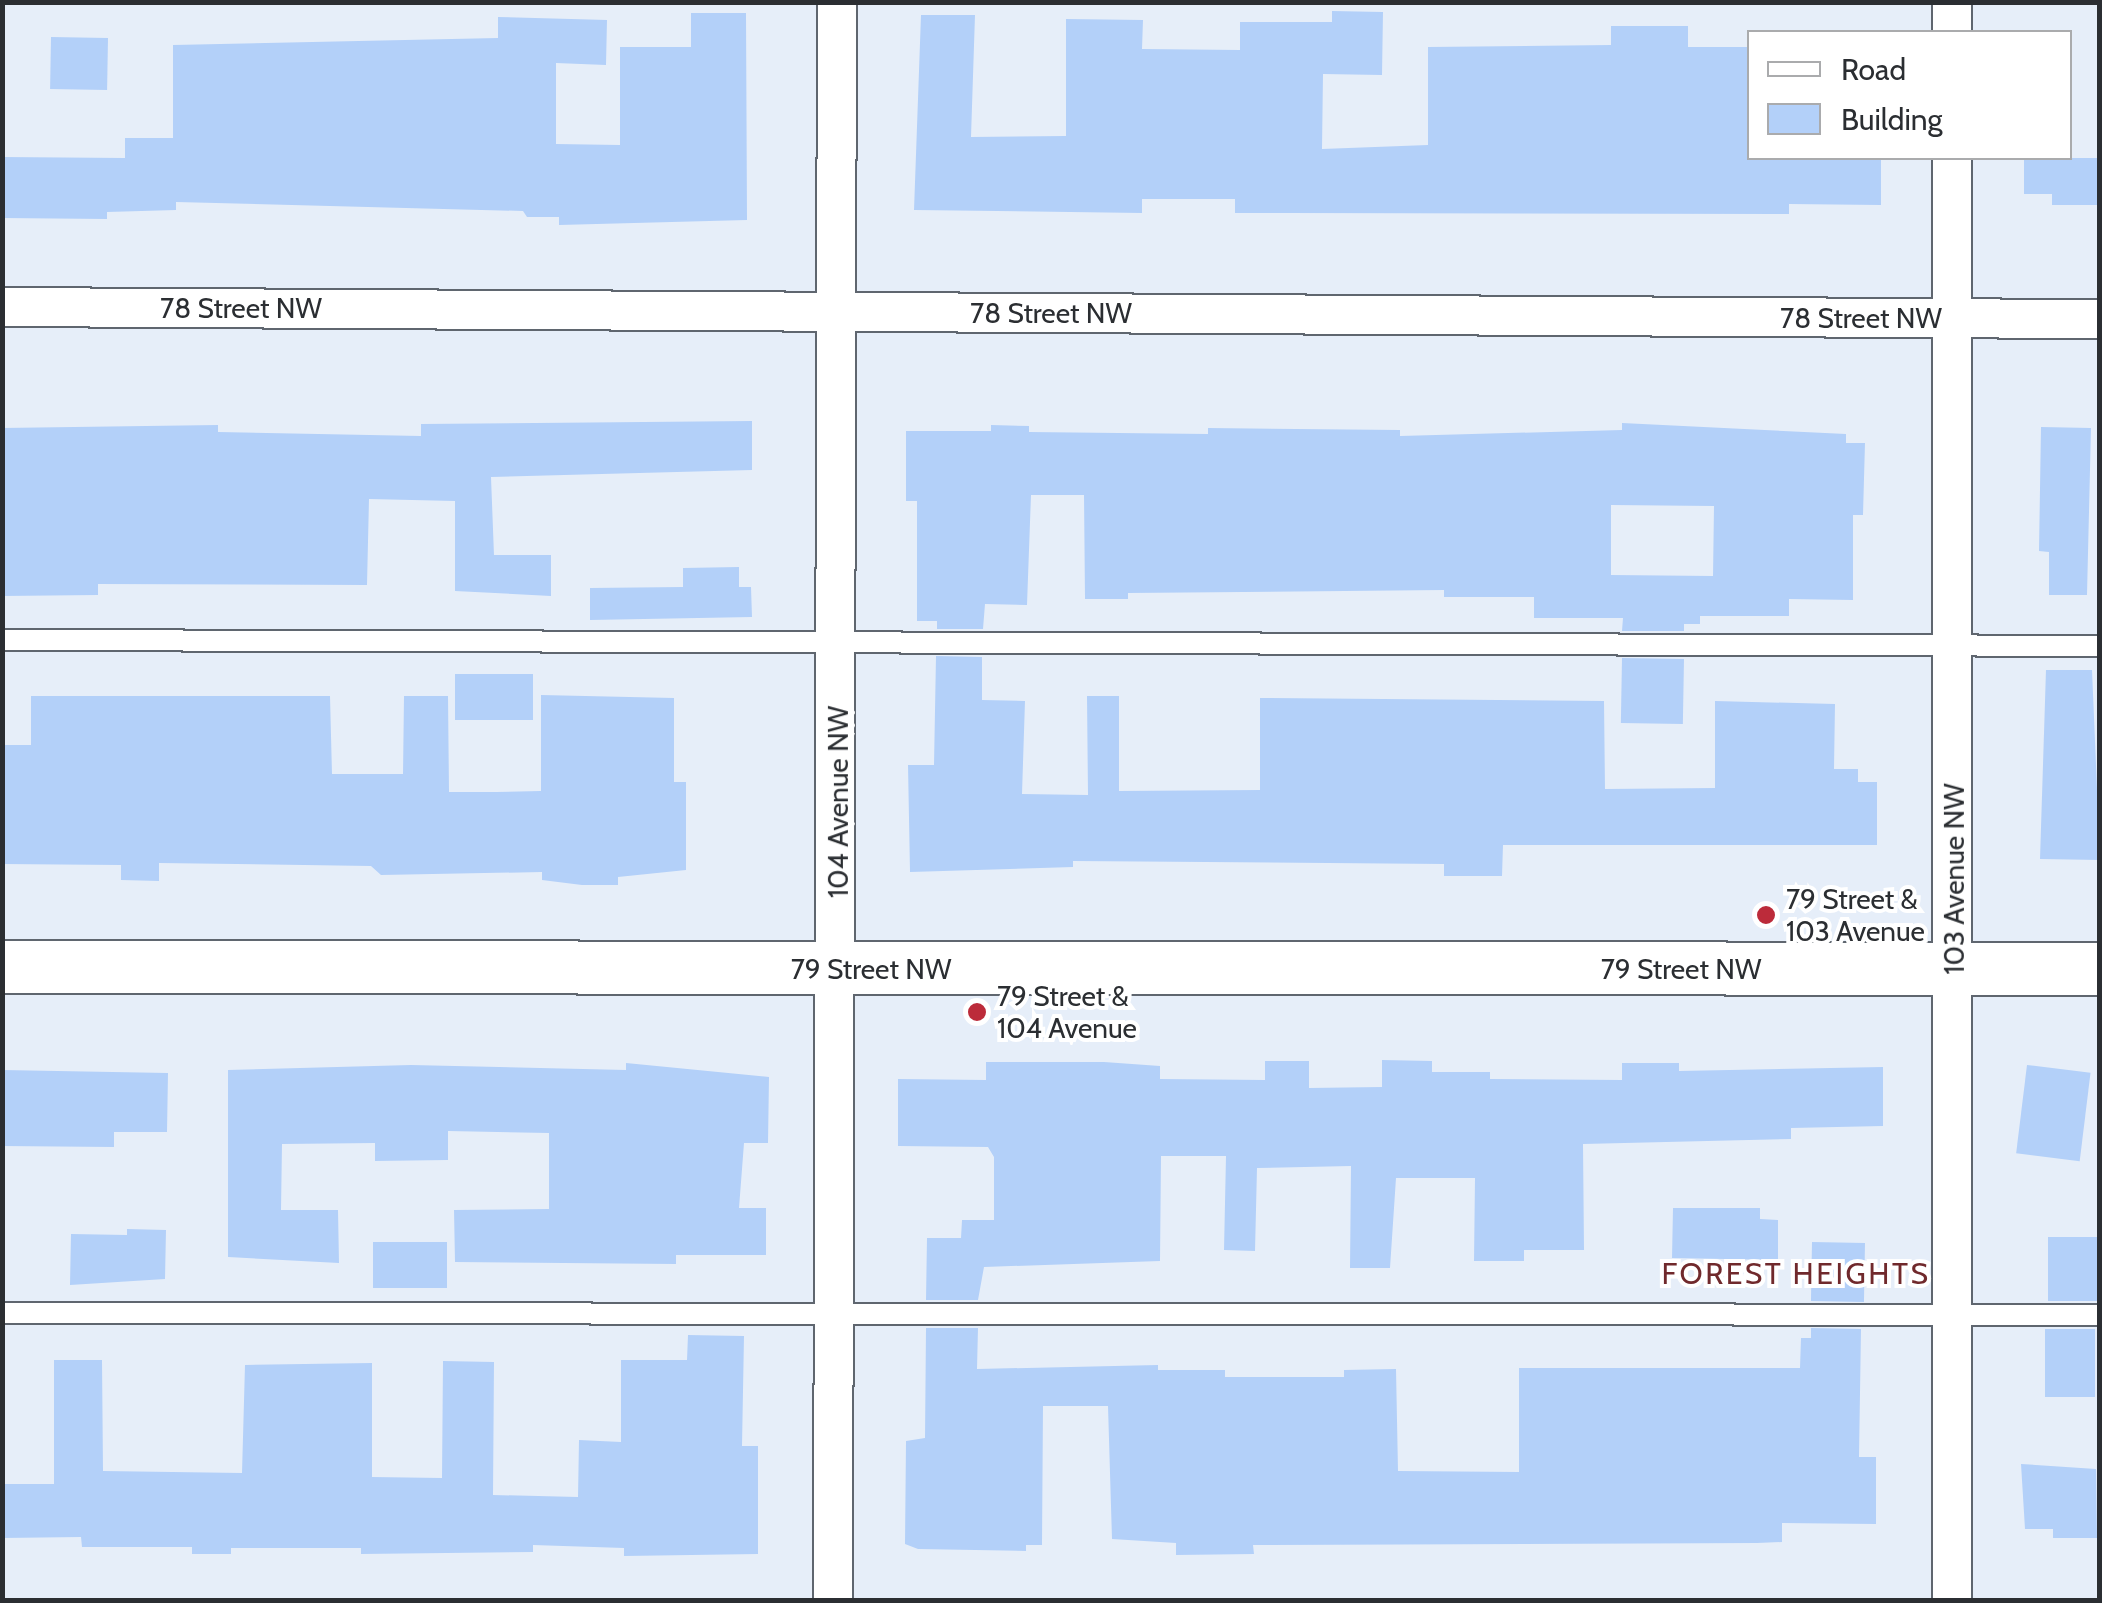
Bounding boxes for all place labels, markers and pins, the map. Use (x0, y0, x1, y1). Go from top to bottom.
place label: 79 Street & 103 Avenue (1786, 882, 1925, 948)
marker: 79 Street & 103 Avenue (1755, 904, 1777, 926)
place label: 79 Street & 104 Avenue (997, 979, 1137, 1045)
marker: 79 Street & 104 Avenue (966, 1001, 988, 1023)

